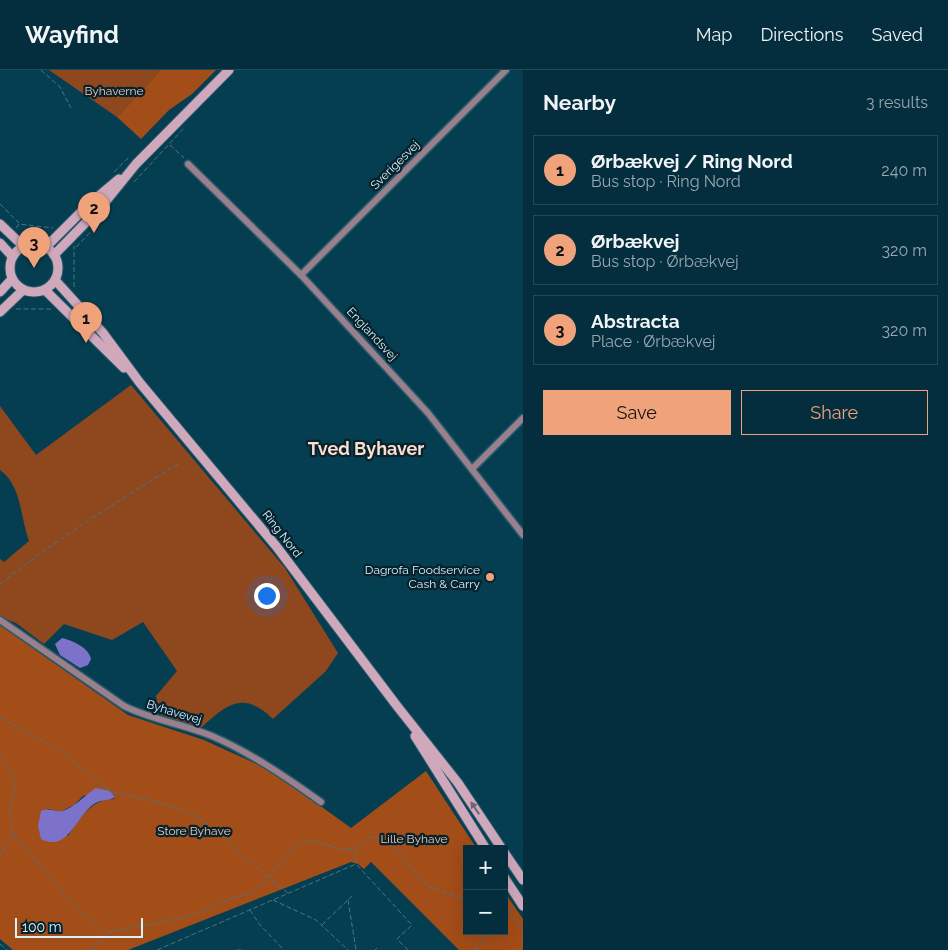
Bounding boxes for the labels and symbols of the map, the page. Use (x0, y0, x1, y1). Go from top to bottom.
park label: Byhaverne (84, 84, 144, 98)
street label: Sverigesvej (368, 138, 422, 192)
pin: 2 (78, 192, 110, 233)
pin: 3 (18, 227, 50, 268)
pin: 1 (70, 302, 102, 343)
street label: Englandsvej (344, 305, 400, 363)
district label: Tved Byhaver (308, 438, 424, 459)
street label: Ring Nord (259, 508, 305, 560)
place label: Dagrofa Foodservice Cash & Carry (365, 563, 480, 591)
marker: Dagrofa Foodservice Cash & Carry (484, 571, 496, 583)
your location (254, 583, 280, 609)
street label: Byhavevej (145, 697, 203, 727)
one-way arrow (470, 801, 480, 815)
park label: Store Byhave (157, 824, 231, 838)
park label: Lille Byhave (380, 832, 448, 846)
scale bar (15, 915, 142, 938)

